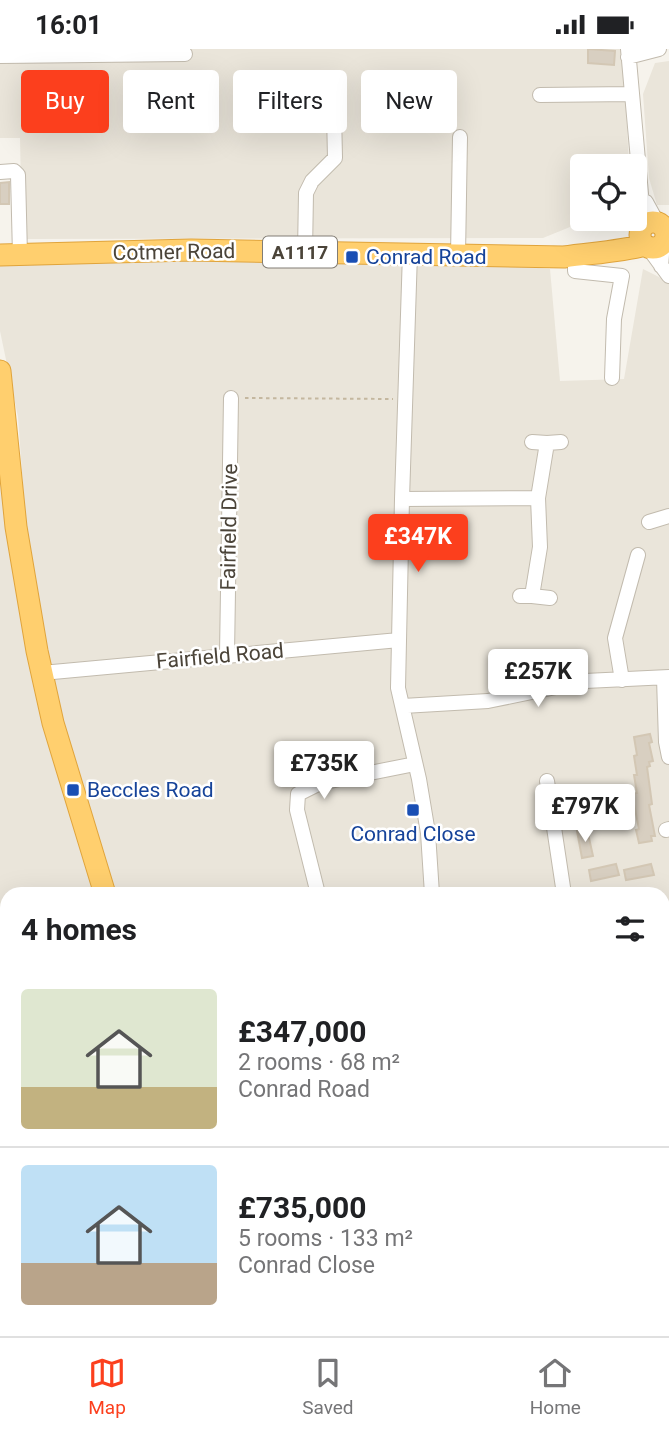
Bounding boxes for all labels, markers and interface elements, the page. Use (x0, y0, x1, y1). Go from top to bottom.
text: 16:01 (35, 10, 102, 40)
chip: Buy (21, 70, 109, 133)
chip: Rent (123, 70, 219, 133)
chip: Filters (233, 70, 347, 133)
chip: New (361, 70, 457, 133)
map controls (570, 154, 647, 231)
button: locate (570, 154, 647, 231)
road number: A1117 (263, 237, 337, 267)
street label: Cotmer Road (113, 239, 235, 265)
place label: Conrad Road (366, 245, 487, 269)
marker: Conrad Road (344, 249, 360, 265)
street label: Fairfield Drive (216, 463, 242, 591)
pin: £347K (369, 515, 467, 574)
text: £347K (384, 523, 452, 550)
street label: Fairfield Road (155, 638, 285, 674)
pin: £257K (489, 649, 587, 709)
text: £257K (504, 658, 572, 685)
pin: £735K (275, 741, 373, 801)
text: £735K (290, 750, 358, 777)
place label: Beccles Road (87, 778, 214, 802)
marker: Beccles Road (65, 782, 81, 798)
pin: £797K (536, 785, 634, 844)
text: £797K (551, 793, 619, 820)
marker: Conrad Close (405, 802, 421, 818)
place label: Conrad Close (350, 822, 476, 846)
icon: filters (611, 910, 649, 948)
text: 4 homes (21, 912, 137, 947)
text: £347,000 (238, 1014, 366, 1049)
icon: home (77, 1017, 161, 1101)
text: 2 rooms · 68 m² (238, 1049, 400, 1076)
text: Conrad Road (238, 1076, 370, 1103)
text: £735,000 (238, 1190, 366, 1225)
icon: home (77, 1193, 161, 1277)
text: 5 rooms · 133 m² (238, 1225, 413, 1252)
text: Conrad Close (238, 1252, 375, 1279)
tab: Map (88, 1354, 126, 1419)
tab: Saved (302, 1354, 354, 1419)
tab: Home (530, 1354, 581, 1419)

